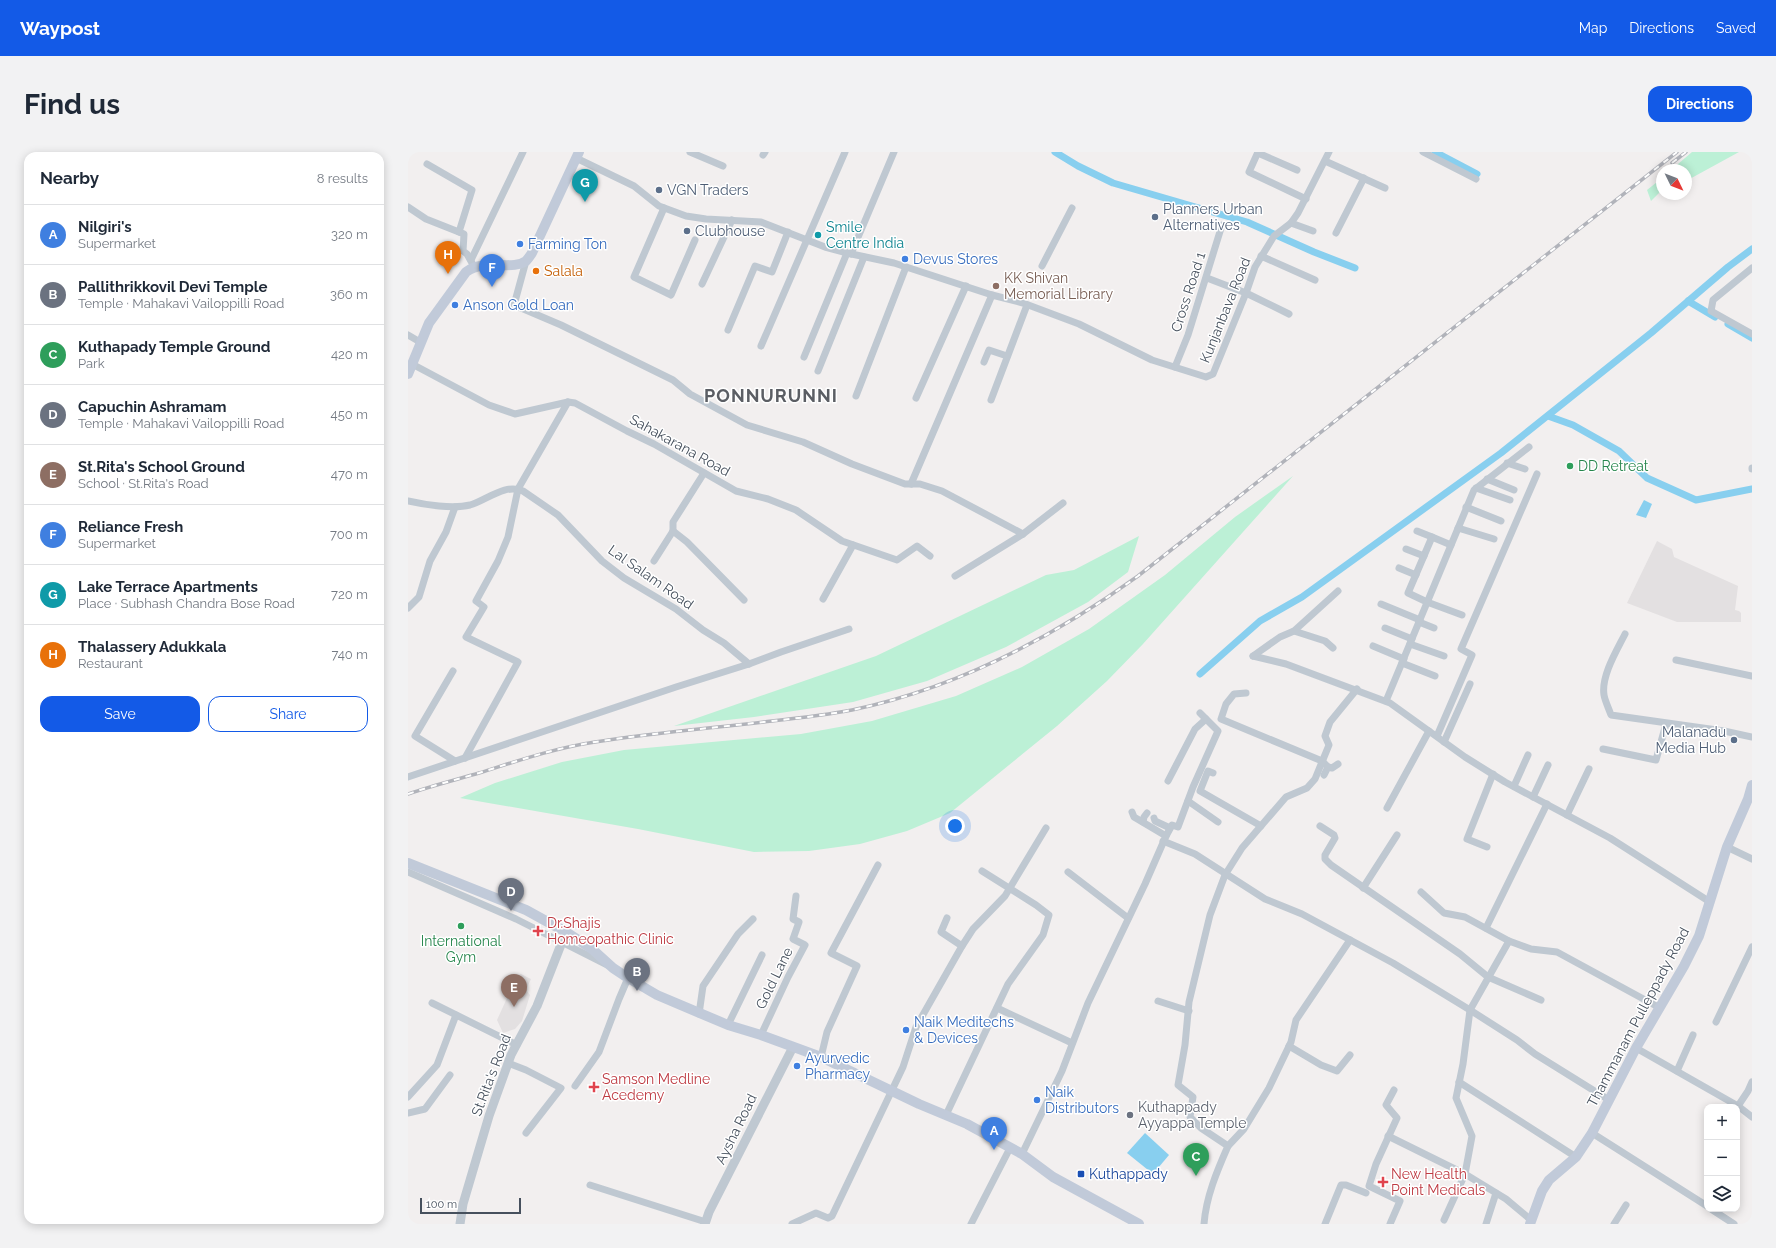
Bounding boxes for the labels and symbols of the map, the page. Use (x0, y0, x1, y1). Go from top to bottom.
north arrow (1656, 164, 1692, 200)
pin: G (572, 169, 598, 202)
place label: VGN Traders (667, 182, 749, 198)
marker: VGN Traders (654, 185, 664, 195)
place label: Planners Urban Alternatives (1163, 201, 1263, 233)
marker: Planners Urban Alternatives (1150, 212, 1160, 222)
place label: Smile Centre India (826, 219, 904, 251)
place label: Clubhouse (695, 223, 765, 239)
marker: Clubhouse (682, 226, 692, 236)
marker: Smile Centre India (813, 230, 823, 240)
place label: Farming Ton (528, 236, 607, 252)
marker: Farming Ton (515, 239, 525, 249)
pin: H (435, 241, 461, 274)
street label: Cross Road 1 (1168, 250, 1208, 334)
place label: Devus Stores (913, 251, 998, 267)
pin: F (479, 254, 505, 287)
marker: Devus Stores (900, 254, 910, 264)
street label: Kunjanbava Road (1197, 255, 1253, 365)
place label: Salala (544, 263, 583, 279)
marker: Salala (531, 266, 541, 276)
place label: KK Shivan Memorial Library (1004, 270, 1113, 302)
marker: KK Shivan Memorial Library (991, 281, 1001, 291)
place label: Anson Gold Loan (463, 297, 574, 313)
marker: Anson Gold Loan (450, 300, 460, 310)
district label: PONNURUNNI (704, 385, 838, 406)
street label: Sahakarana Road (627, 411, 733, 479)
place label: DD Retreat (1578, 458, 1649, 474)
marker: DD Retreat (1565, 461, 1575, 471)
street label: Lal Salam Road (605, 542, 697, 612)
place label: Malanadu Media Hub (1655, 724, 1726, 756)
marker: Malanadu Media Hub (1729, 735, 1739, 745)
your location (945, 816, 965, 836)
pin: D (498, 878, 524, 911)
place label: Dr.Shajis Homeopathic Clinic (547, 915, 674, 947)
marker: International Gym (456, 921, 466, 931)
marker: Dr.Shajis Homeopathic Clinic (532, 925, 544, 937)
street label: Thammanam Pulleppady Road (1584, 925, 1692, 1109)
place label: International Gym (421, 933, 502, 965)
street label: Gold Lane (752, 945, 796, 1011)
pin: B (624, 958, 650, 991)
pin: E (501, 974, 527, 1007)
place label: Naik Meditechs & Devices (914, 1014, 1014, 1046)
marker: Naik Meditechs & Devices (901, 1025, 911, 1035)
street label: St.Rita's Road (468, 1032, 514, 1118)
place label: Ayurvedic Pharmacy (805, 1050, 870, 1082)
marker: Ayurvedic Pharmacy (792, 1061, 802, 1071)
place label: Samson Medline Acedemy (602, 1071, 710, 1103)
marker: Samson Medline Acedemy (589, 1082, 599, 1092)
place label: Naik Distributors (1045, 1084, 1119, 1116)
street label: Aysha Road (712, 1091, 760, 1167)
marker: Naik Distributors (1032, 1095, 1042, 1105)
place label: Kuthappady Ayyappa Temple (1138, 1099, 1246, 1131)
marker: Kuthappady Ayyappa Temple (1125, 1110, 1135, 1120)
pin: A (981, 1117, 1007, 1150)
pin: C (1183, 1143, 1209, 1176)
place label: Kuthappady (1089, 1166, 1168, 1182)
place label: New Health Point Medicals (1391, 1166, 1486, 1198)
marker: Kuthappady (1076, 1169, 1086, 1179)
marker: New Health Point Medicals (1378, 1177, 1388, 1187)
scale bar (420, 1196, 521, 1215)

